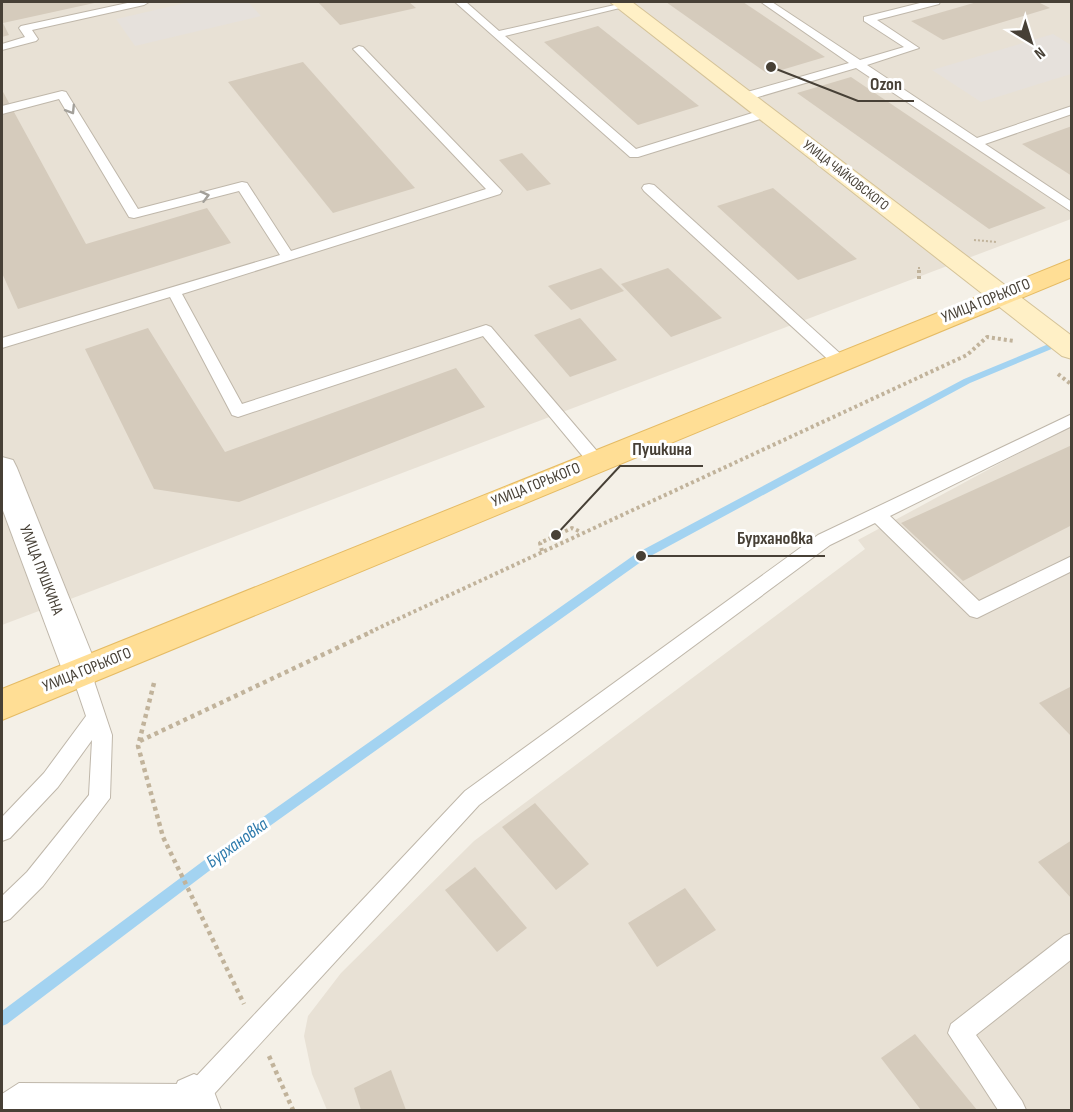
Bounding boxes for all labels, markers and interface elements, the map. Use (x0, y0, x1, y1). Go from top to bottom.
north arrow (1001, 12, 1061, 72)
text: N (1030, 43, 1049, 63)
callout: Ozon (858, 65, 914, 101)
text: Ozon (870, 74, 902, 95)
one-way arrow (64, 103, 75, 114)
street label: УЛИЦА ЧАЙКОВСКОГО (800, 136, 892, 214)
one-way arrow (199, 191, 209, 203)
street label: УЛИЦА ГОРЬКОГО (939, 275, 1033, 327)
callout: Пушкина (620, 430, 703, 466)
text: Пушкина (632, 439, 692, 460)
street label: УЛИЦА ГОРЬКОГО (489, 459, 583, 511)
callout: Бурхановка (724, 520, 825, 556)
street label: УЛИЦА ПУШКИНА (15, 522, 67, 618)
text: Бурхановка (737, 528, 813, 549)
street label: УЛИЦА ГОРЬКОГО (40, 644, 134, 696)
water label: Бурхановка (202, 813, 272, 872)

